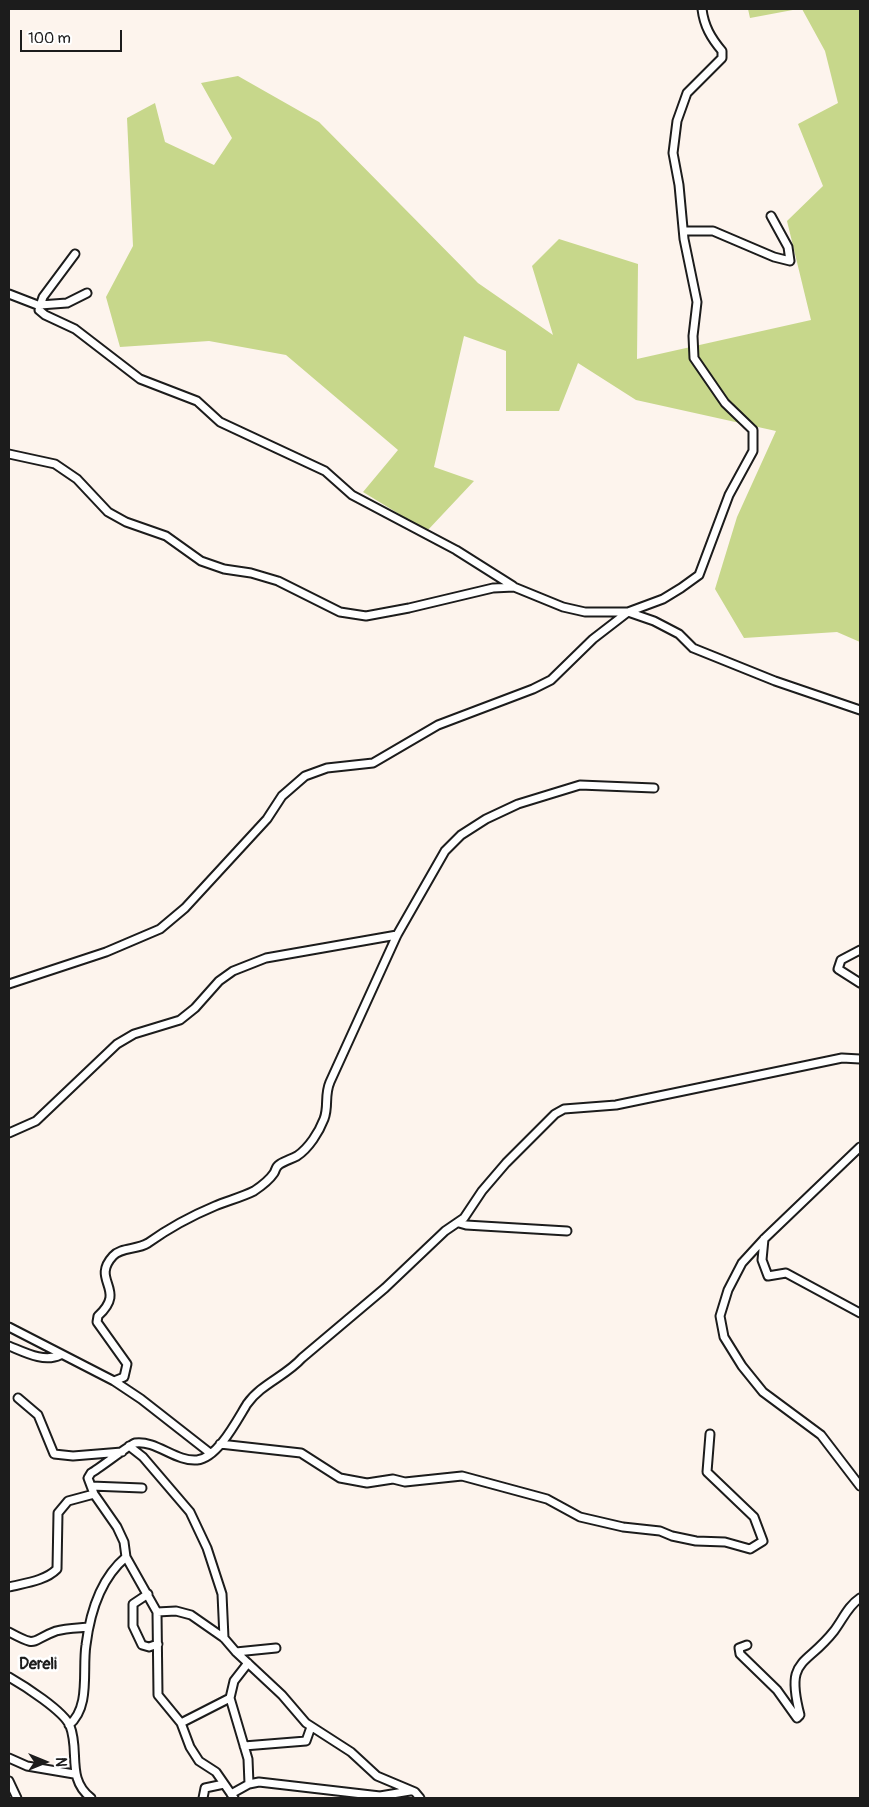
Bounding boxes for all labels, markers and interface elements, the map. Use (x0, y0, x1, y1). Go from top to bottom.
scale bar (22, 20, 125, 52)
text: 100 m (28, 29, 71, 48)
district label: Dereli (19, 1655, 57, 1675)
north arrow (20, 1737, 70, 1787)
text: N (52, 1757, 69, 1767)

